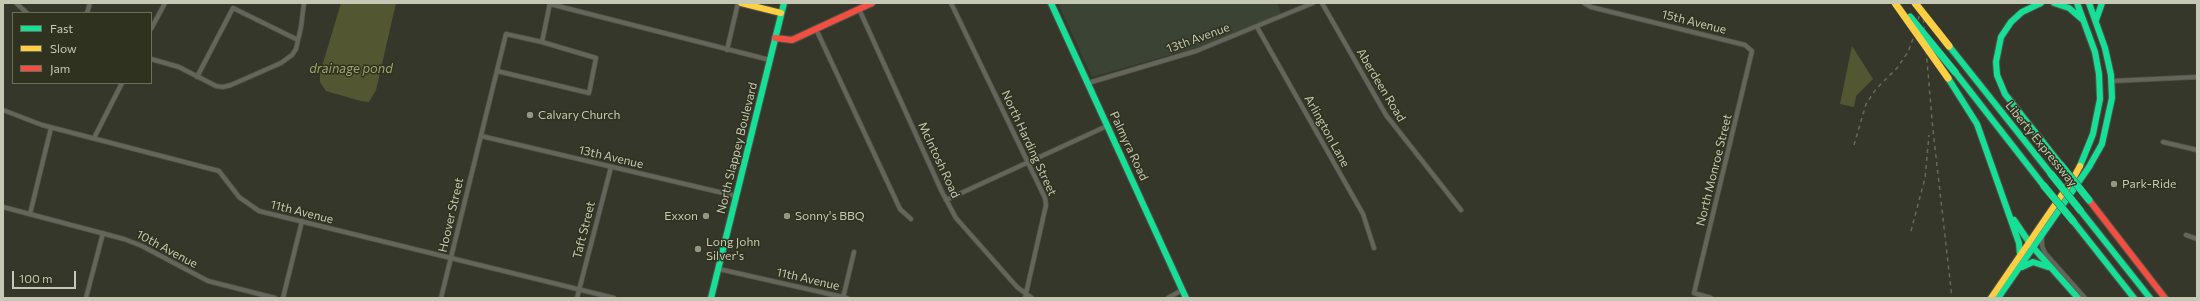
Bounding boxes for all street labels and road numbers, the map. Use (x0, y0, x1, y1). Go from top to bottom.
street label: 15th Avenue (1660, 7, 1728, 37)
street label: 13th Avenue (1164, 20, 1232, 56)
street label: Aberdeen Road (1353, 46, 1409, 124)
street label: North Slappey Boulevard (714, 81, 760, 215)
street label: North Harding Street (998, 88, 1060, 198)
street label: Arlington Lane (1301, 92, 1353, 170)
street label: Liberty Expressway (2002, 98, 2080, 190)
street label: Palmyra Road (1107, 109, 1151, 183)
street label: North Monroe Street (1693, 113, 1735, 227)
street label: McIntosh Road (915, 120, 963, 200)
street label: 13th Avenue (577, 143, 645, 171)
street label: Hoover Street (435, 176, 467, 254)
street label: 11th Avenue (269, 197, 335, 227)
street label: Taft Street (570, 200, 598, 260)
street label: 10th Avenue (134, 227, 200, 271)
street label: 11th Avenue (775, 265, 841, 293)

